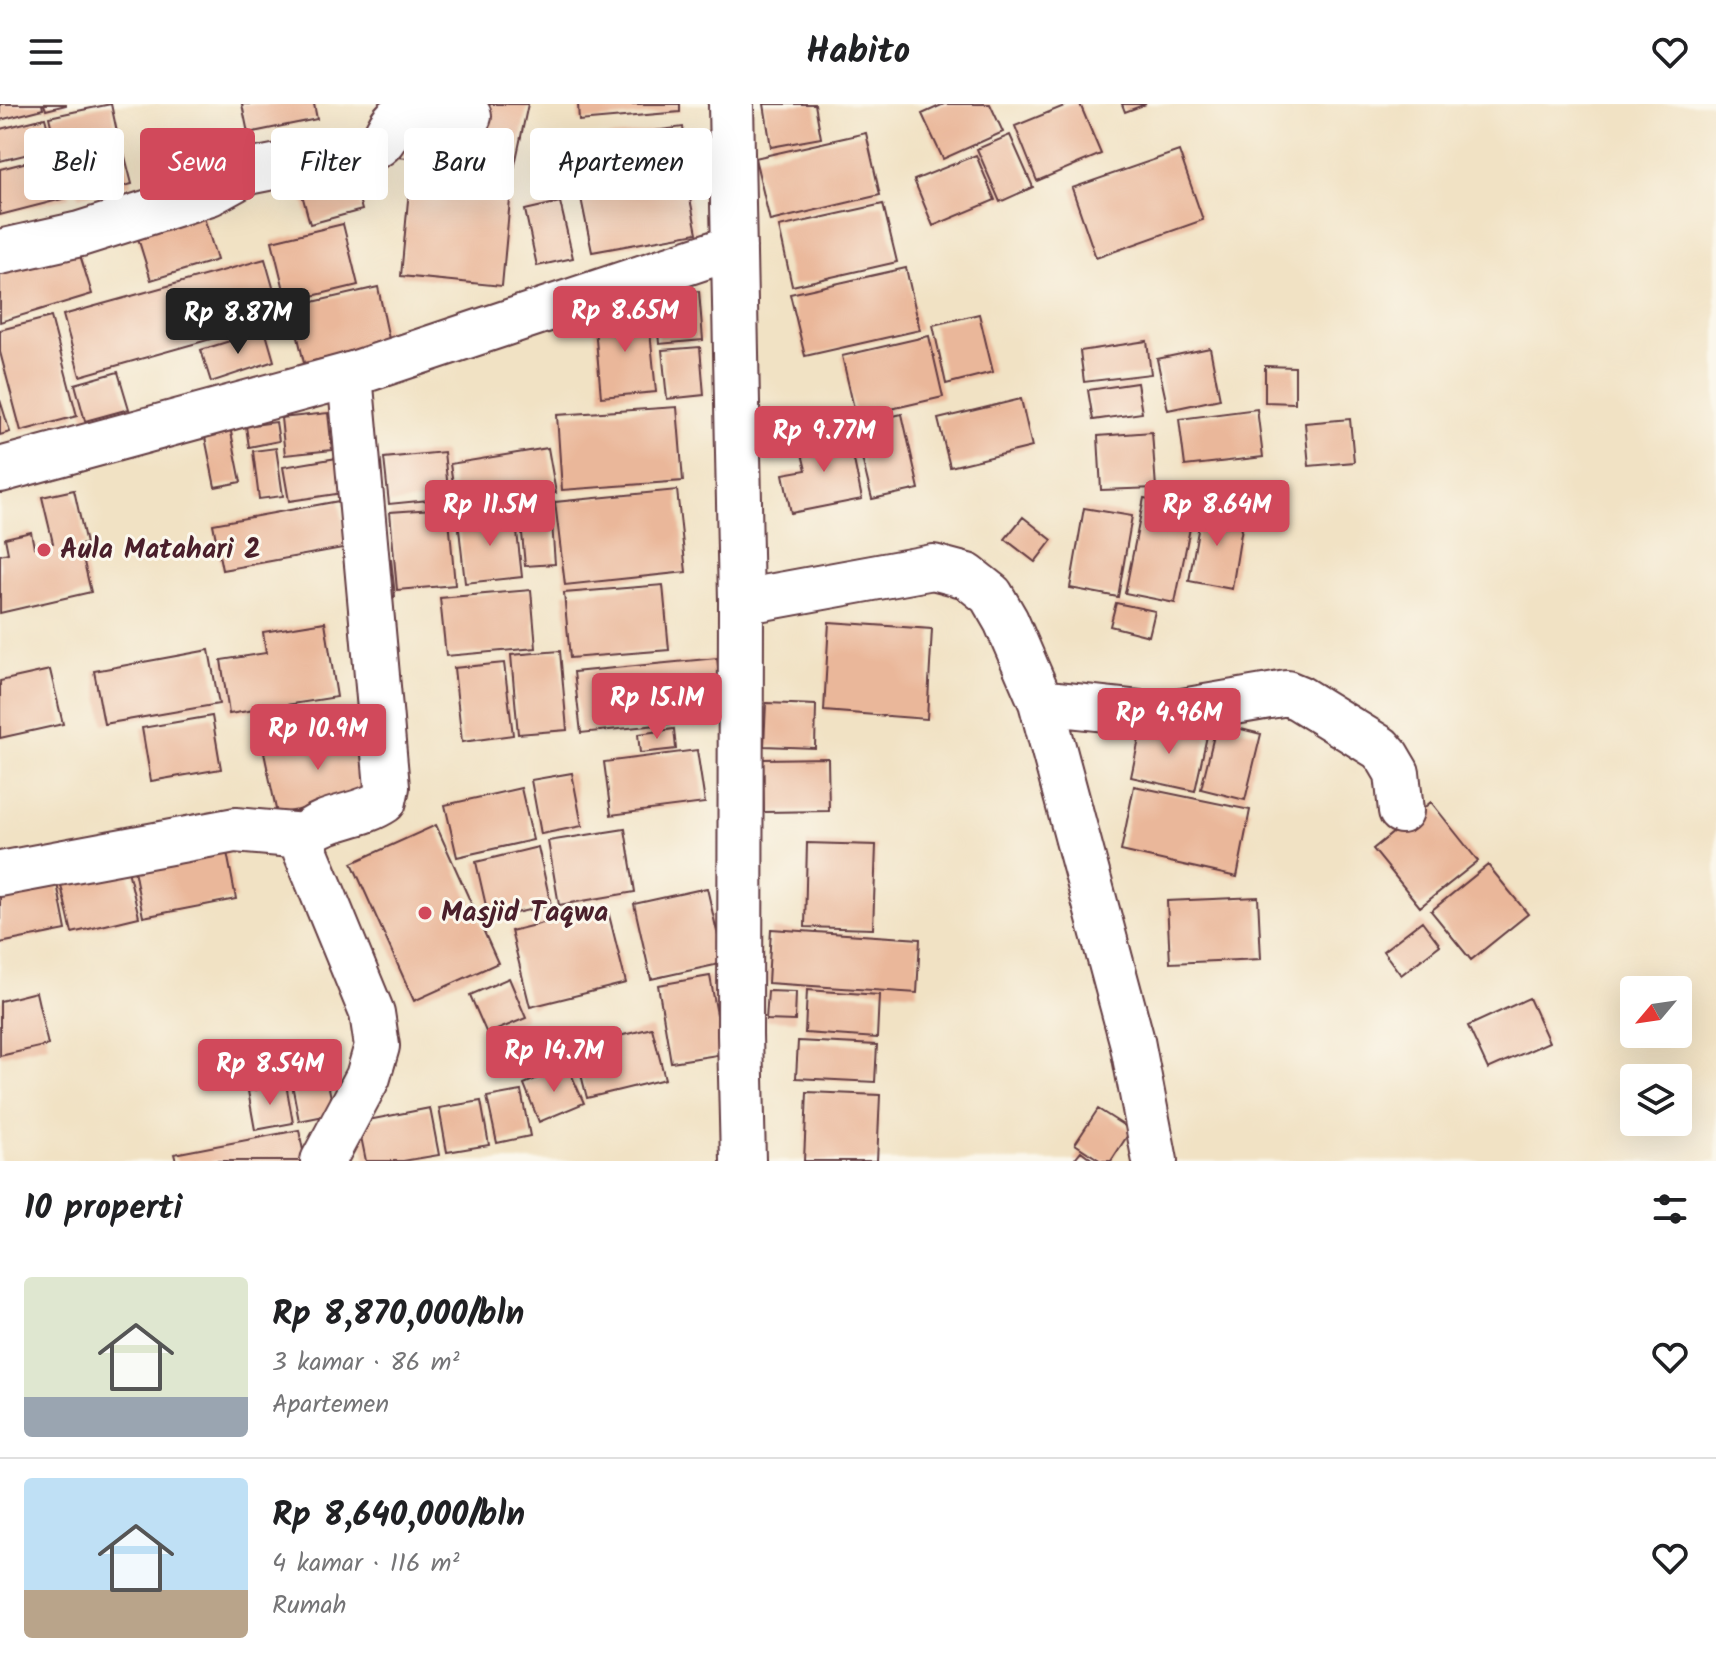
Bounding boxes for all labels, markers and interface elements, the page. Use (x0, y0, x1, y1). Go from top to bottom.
text: Habito (806, 24, 910, 81)
icon: menu (24, 30, 68, 74)
icon: heart (1648, 30, 1692, 74)
chip: Beli (24, 128, 124, 200)
chip: Sewa (140, 128, 255, 200)
chip: Filter (271, 128, 388, 200)
chip: Baru (404, 128, 514, 200)
chip: Apartemen (530, 128, 712, 200)
pin: Rp 8.65M (542, 286, 708, 354)
pin: Rp 8.87M (155, 288, 321, 356)
text: Rp 8.65M (571, 291, 679, 333)
text: Rp 8.87M (184, 293, 292, 335)
pin: Rp 9.77M (741, 406, 907, 474)
text: Rp 9.77M (772, 411, 876, 453)
pin: Rp 11.5M (407, 480, 573, 548)
pin: Rp 8.64M (1134, 480, 1300, 548)
text: Rp 11.5M (443, 485, 537, 527)
text: Rp 8.64M (1162, 485, 1272, 527)
place label: Aula Matahari 2 (60, 528, 261, 573)
marker: Aula Matahari 2 (35, 541, 53, 559)
pin: Rp 15.1M (574, 673, 740, 741)
text: Rp 15.1M (610, 678, 704, 720)
pin: Rp 4.96M (1086, 688, 1252, 756)
text: Rp 4.96M (1116, 693, 1222, 735)
pin: Rp 10.9M (235, 704, 401, 772)
text: Rp 10.9M (268, 709, 368, 751)
place label: Masjid Taqwa (441, 891, 608, 936)
marker: Masjid Taqwa (416, 904, 434, 922)
north arrow (1620, 976, 1692, 1048)
map controls (1620, 976, 1692, 1136)
pin: Rp 14.7M (471, 1026, 637, 1094)
text: Rp 14.7M (504, 1031, 604, 1073)
pin: Rp 8.54M (187, 1039, 353, 1107)
text: Rp 8.54M (216, 1044, 324, 1086)
button: layers (1620, 1064, 1692, 1136)
text: 10 properti (24, 1182, 182, 1236)
icon: filters (1648, 1187, 1692, 1231)
text: Rp 8,870,000/bln (272, 1288, 524, 1342)
icon: home (88, 1309, 184, 1405)
icon: heart (1648, 1335, 1692, 1379)
text: 3 kamar · 86 m² (272, 1342, 459, 1384)
text: Apartemen (272, 1384, 389, 1426)
text: Rp 8,640,000/bln (272, 1489, 525, 1543)
icon: home (88, 1510, 184, 1606)
icon: heart (1648, 1536, 1692, 1580)
text: 4 kamar · 116 m² (272, 1543, 460, 1585)
text: Rumah (272, 1585, 347, 1627)

